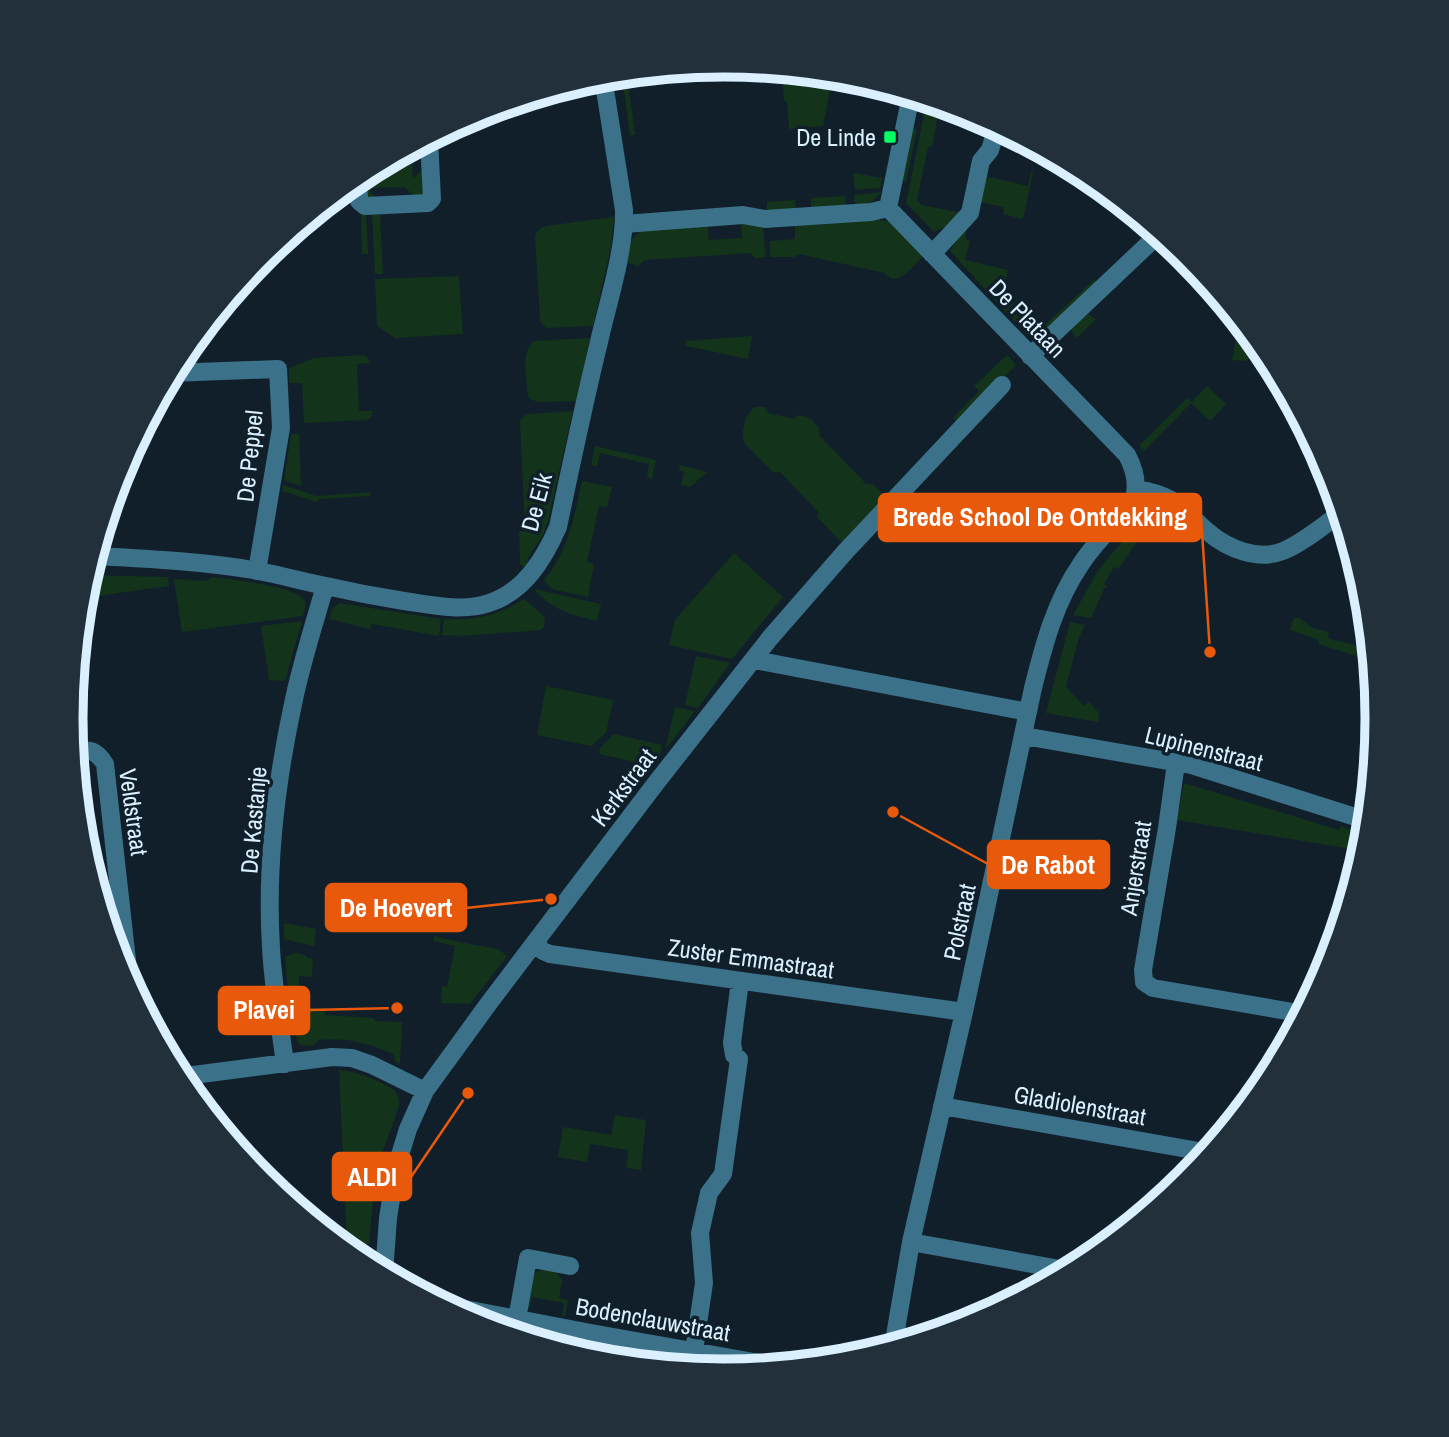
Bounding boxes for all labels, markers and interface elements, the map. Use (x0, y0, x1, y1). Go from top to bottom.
place label: De Linde (796, 121, 876, 153)
marker: De Linde (882, 129, 898, 145)
street label: De Plataan (983, 272, 1073, 364)
street label: De Peppel (228, 409, 270, 503)
street label: De Eik (513, 469, 559, 535)
callout: Brede School De Ontdekking (879, 494, 1201, 541)
text: Brede School De Ontdekking (893, 499, 1187, 534)
street label: Lupinenstraat (1142, 718, 1267, 778)
street label: Kerkstraat (583, 741, 663, 832)
street label: De Kastanje (232, 765, 274, 875)
street label: Veldstraat (112, 766, 156, 858)
street label: Anjerstraat (1112, 818, 1158, 918)
callout: De Rabot (988, 841, 1109, 888)
text: De Rabot (1001, 847, 1095, 882)
street label: Polstraat (935, 880, 983, 963)
callout: De Hoevert (326, 884, 466, 931)
text: De Hoevert (340, 890, 452, 925)
street label: Zuster Emmastraat (666, 931, 837, 986)
callout: Plavei (219, 987, 309, 1034)
text: Plavei (233, 992, 295, 1027)
street label: Gladiolenstraat (1012, 1078, 1149, 1132)
callout: ALDI (333, 1153, 411, 1200)
text: ALDI (347, 1159, 397, 1194)
street label: Bodenclauwstraat (573, 1290, 733, 1348)

